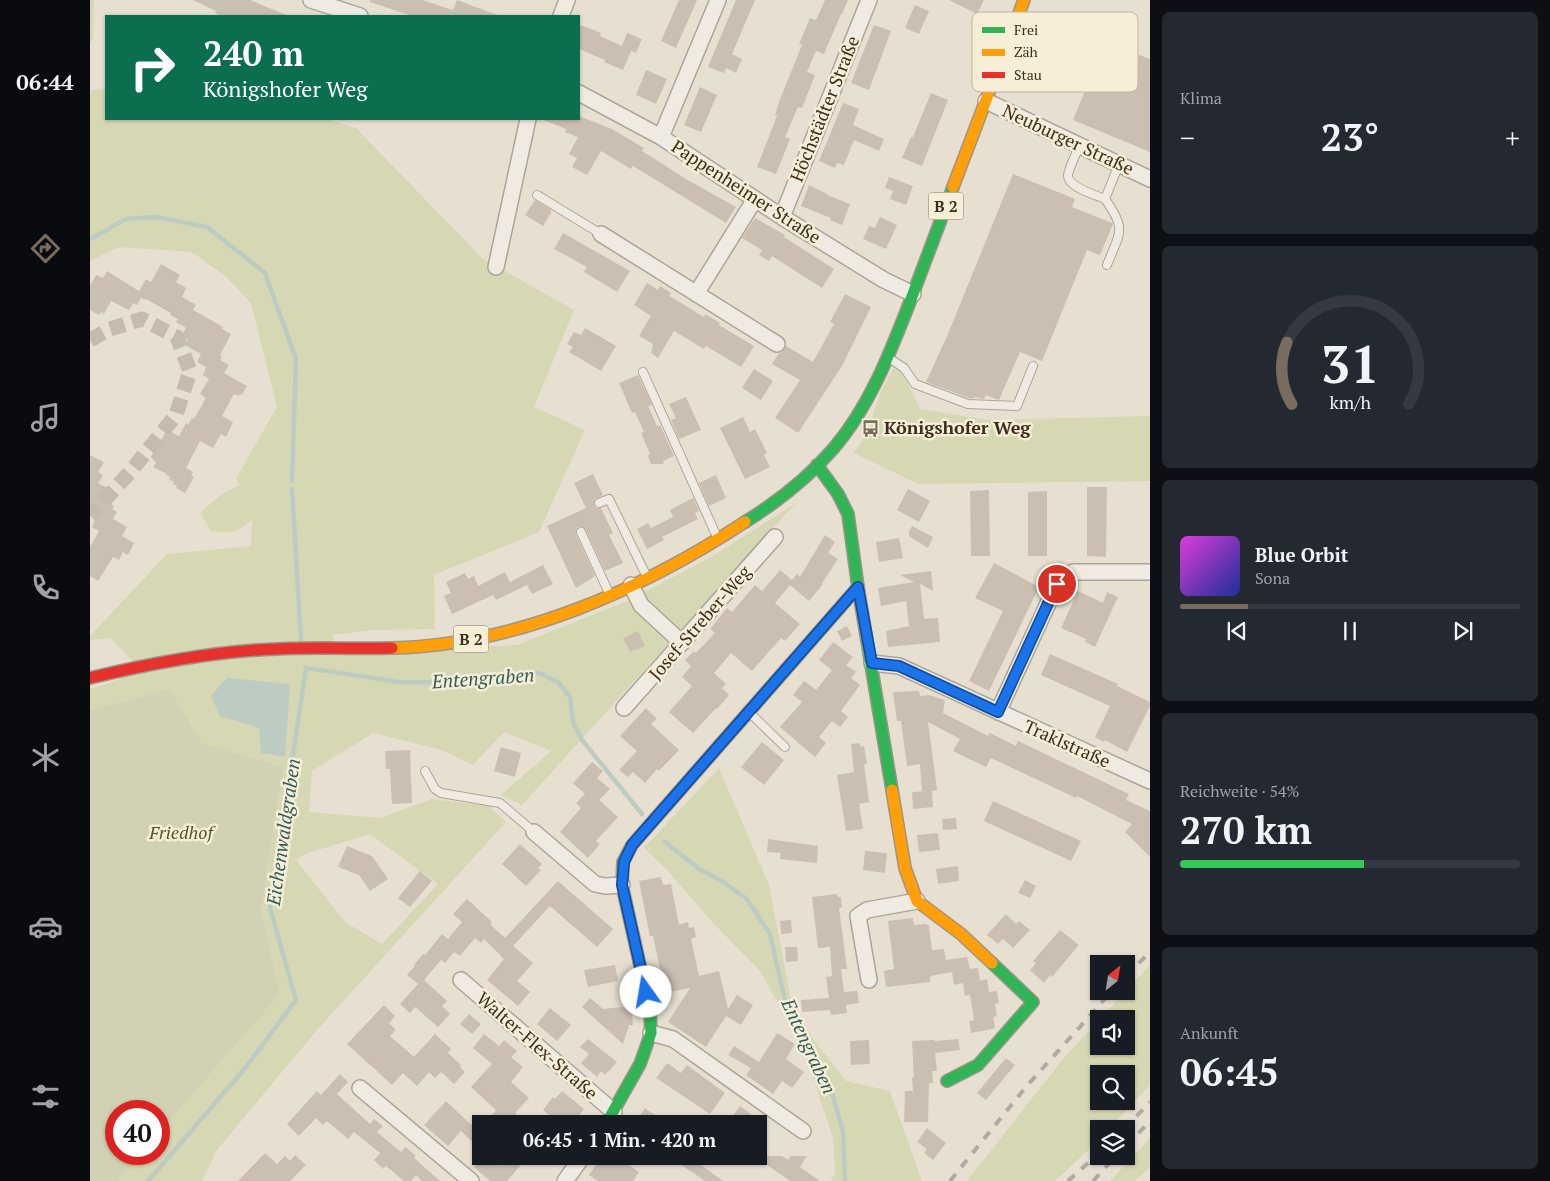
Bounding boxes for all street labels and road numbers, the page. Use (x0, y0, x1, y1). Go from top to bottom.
street label: Höchstädter Straße (784, 32, 864, 185)
street label: Neuburger Straße (999, 98, 1138, 180)
street label: Pappenheimer Straße (667, 134, 826, 249)
road number: B 2 (928, 192, 964, 220)
street label: Josef-Streber-Weg (643, 560, 756, 685)
road number: B 2 (454, 626, 488, 652)
street label: Traklstraße (1020, 713, 1114, 773)
street label: Walter-Flex-Straße (472, 986, 603, 1104)

